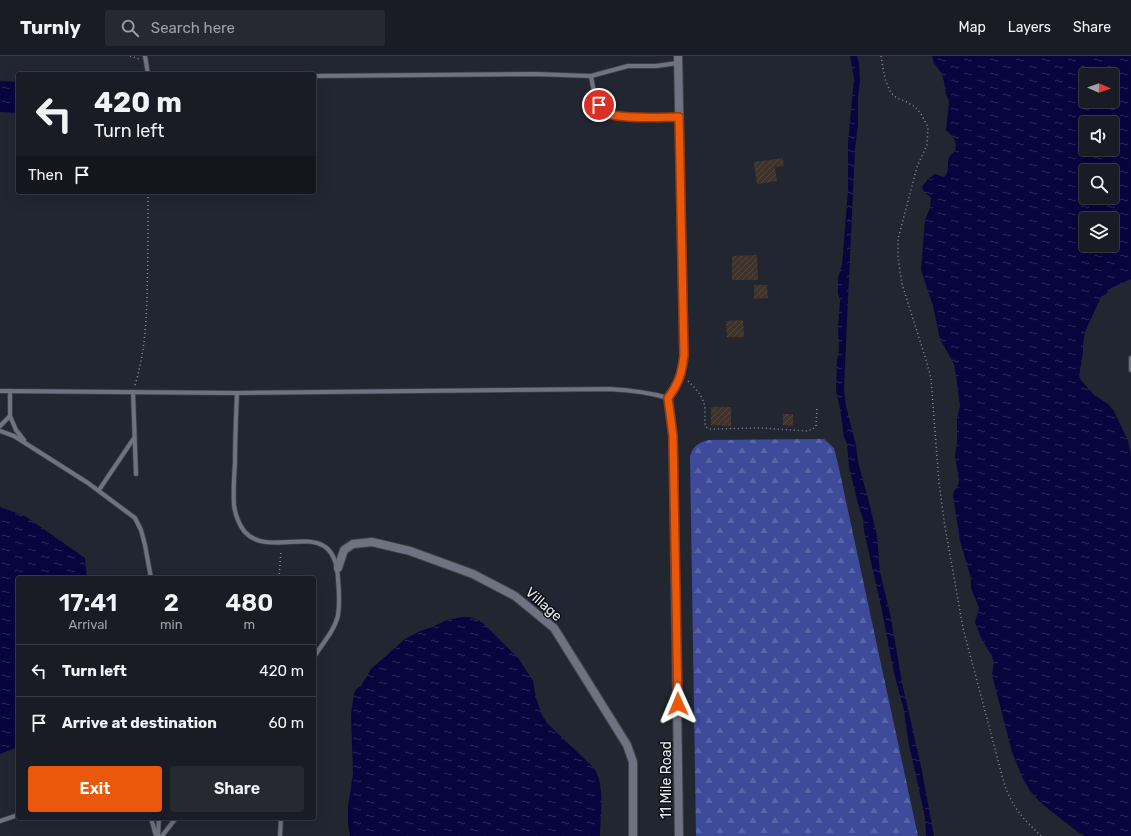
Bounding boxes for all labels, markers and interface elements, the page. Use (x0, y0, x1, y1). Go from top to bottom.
search box (105, 10, 385, 46)
text: Turnly (20, 16, 81, 39)
icon: search (119, 17, 141, 39)
text: Search here (151, 19, 235, 37)
text: Map (959, 19, 986, 36)
text: Layers (1008, 19, 1051, 36)
text: Share (1073, 19, 1111, 36)
north arrow (1079, 68, 1119, 108)
map controls (1079, 68, 1119, 252)
text: 420 m (94, 86, 182, 119)
icon: left (28, 88, 80, 140)
pin (582, 88, 616, 122)
icon: arrive (588, 94, 610, 116)
button: sound (1079, 116, 1119, 156)
text: Turn left (94, 120, 164, 142)
icon: arrive (71, 164, 93, 186)
button: search (1079, 164, 1119, 204)
text: Then (28, 166, 63, 184)
button: layers (1079, 212, 1119, 252)
street label: Village (522, 584, 566, 625)
text: 17:41 (59, 589, 117, 617)
text: 2 (164, 589, 179, 617)
text: 480 (225, 589, 273, 617)
text: Arrival (68, 617, 108, 632)
text: min (160, 617, 183, 632)
text: m (244, 617, 255, 632)
icon: left (28, 660, 50, 682)
text: Turn left (62, 662, 127, 680)
text: 420 m (259, 662, 304, 680)
position arrow (657, 683, 699, 725)
icon: arrive (28, 712, 50, 734)
text: Arrive at destination (62, 714, 217, 732)
text: 60 m (268, 714, 304, 732)
street label: 11 Mile Road (658, 741, 675, 819)
button: Exit (28, 766, 162, 812)
button: Share (170, 766, 304, 812)

